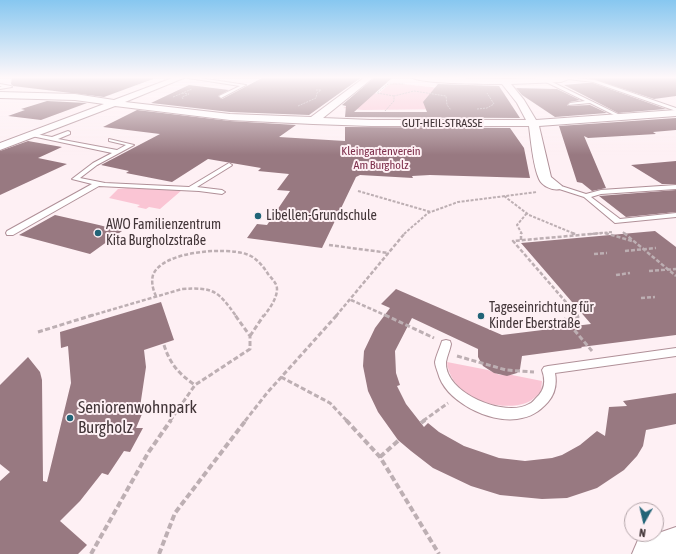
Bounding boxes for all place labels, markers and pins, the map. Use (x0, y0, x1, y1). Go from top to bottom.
place label: Libellen-Grundschule (266, 208, 377, 224)
marker: Libellen-Grundschule (253, 211, 263, 221)
place label: AWO Familienzentrum Kita Burgholzstraße (106, 217, 221, 250)
marker: AWO Familienzentrum Kita Burgholzstraße (93, 228, 103, 238)
place label: Tageseinrichtung für Kinder Eberstraße (489, 300, 594, 332)
marker: Tageseinrichtung für Kinder Eberstraße (476, 311, 486, 321)
place label: Seniorenwohnpark Burgholz (78, 398, 197, 438)
marker: Seniorenwohnpark Burgholz (65, 413, 75, 423)

